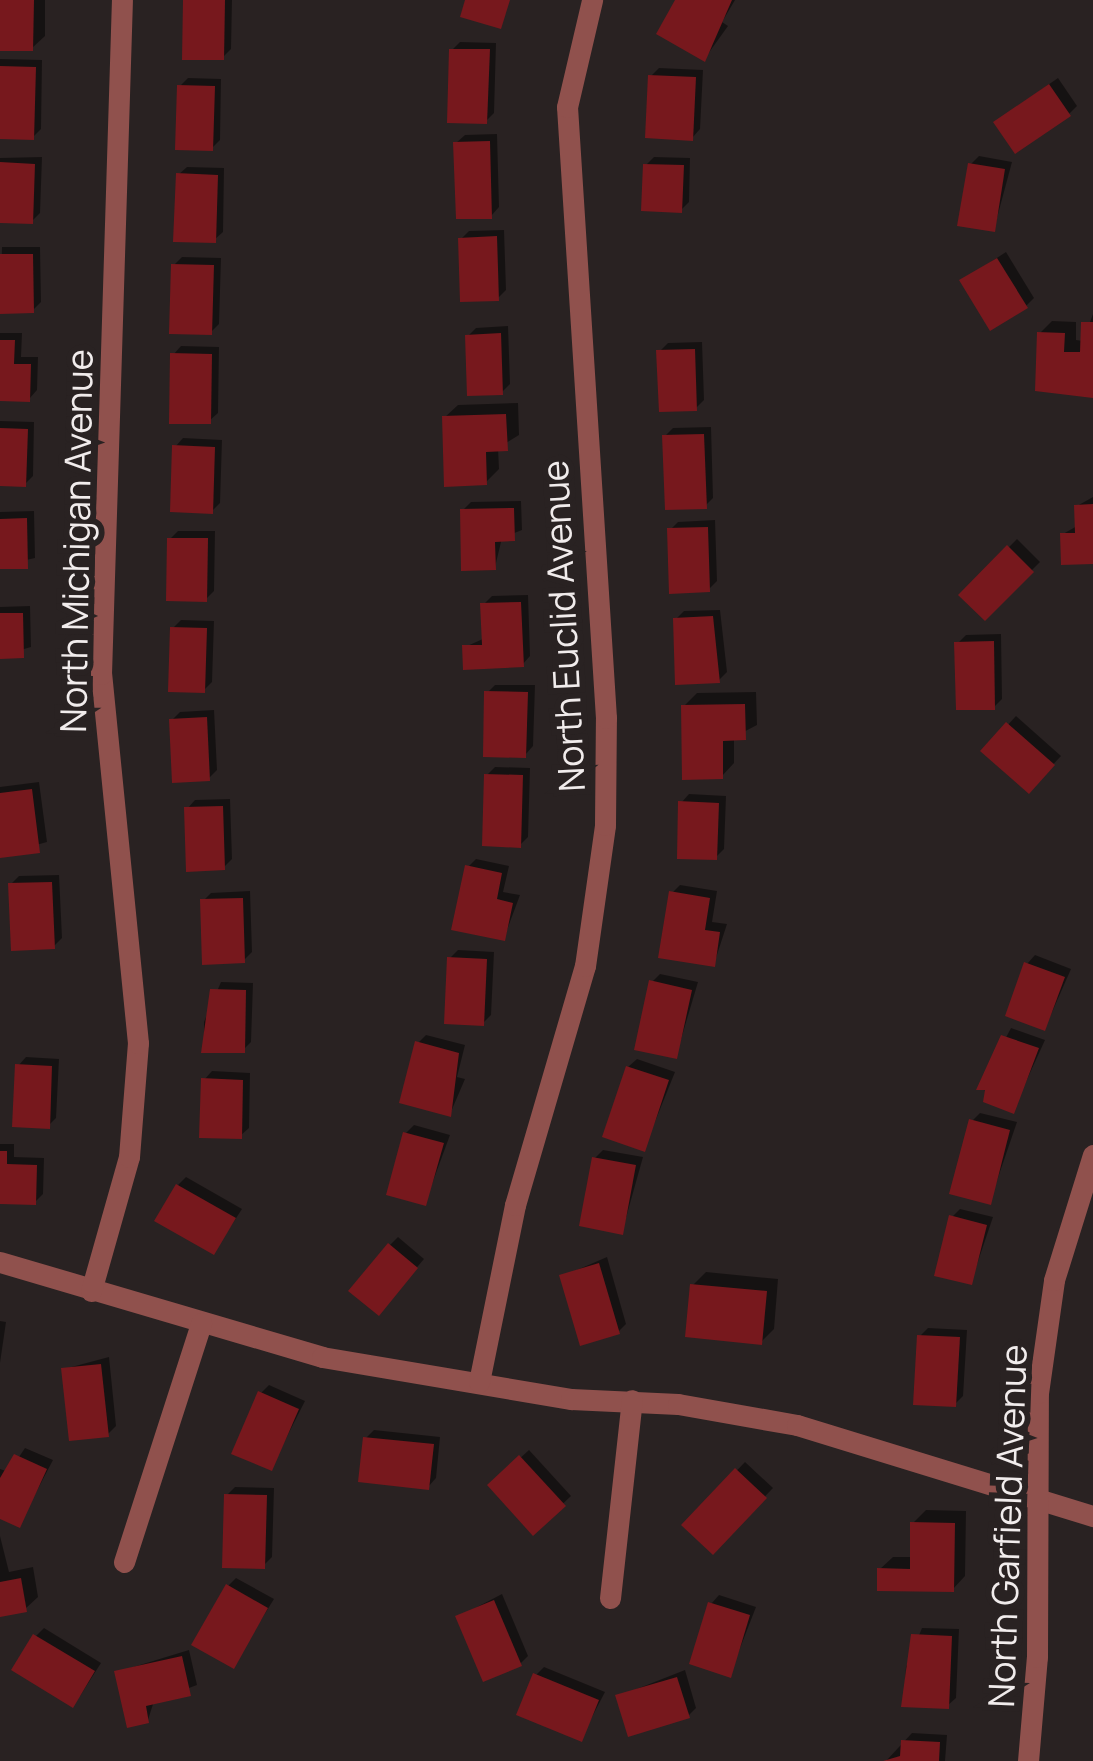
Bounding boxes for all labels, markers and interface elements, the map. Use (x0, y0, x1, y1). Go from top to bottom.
street label: North Michigan Avenue (51, 349, 101, 733)
street label: North Euclid Avenue (533, 459, 593, 793)
street label: North Garfield Avenue (979, 1344, 1035, 1708)

